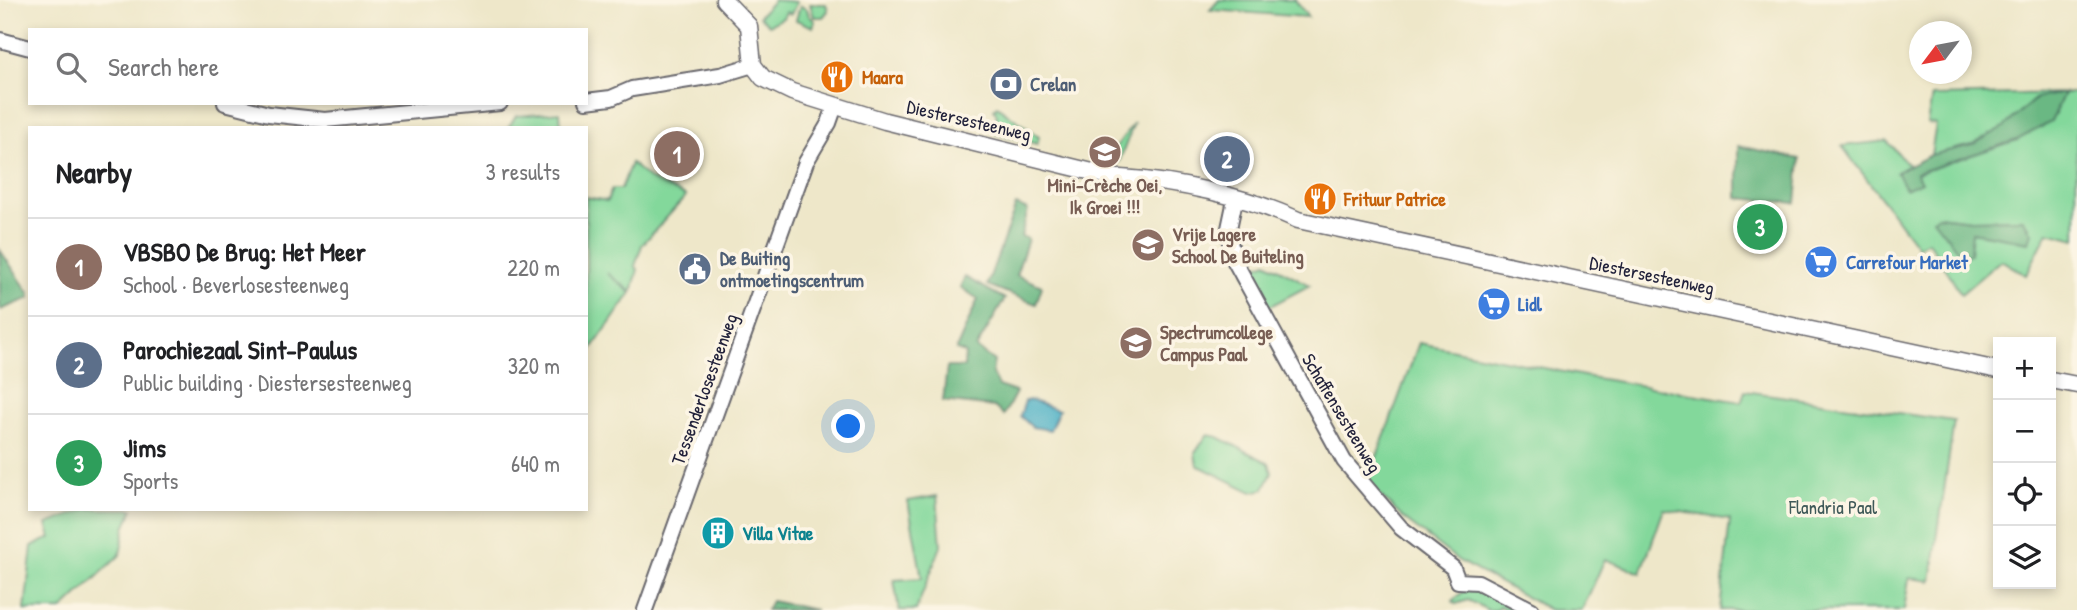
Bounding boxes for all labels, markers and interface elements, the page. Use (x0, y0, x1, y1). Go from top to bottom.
north arrow (1909, 21, 1972, 84)
search box (28, 28, 588, 105)
icon: search (52, 48, 90, 86)
text: Search here (108, 49, 219, 84)
restaurant icon: Maara (818, 58, 856, 96)
place label: Maara (862, 64, 904, 90)
bank icon: Crelan (987, 65, 1025, 103)
place label: Crelan (1030, 71, 1077, 97)
street label: Diestersesteenweg (904, 93, 1034, 147)
pin: 1 (654, 128, 700, 180)
school or university icon: Mini-Crèche Oei, Ik Groei !!! (1086, 133, 1124, 171)
pin: 2 (1204, 133, 1250, 185)
text: Nearby (56, 152, 132, 192)
text: 3 results (485, 156, 560, 187)
place label: Mini-Crèche Oei, Ik Groei !!! (1048, 172, 1163, 220)
restaurant icon: Frituur Patrice (1301, 180, 1339, 218)
place label: Frituur Patrice (1343, 186, 1446, 212)
pin: 3 (1737, 201, 1783, 253)
place label: Vrije Lagere School De Buiteling (1172, 221, 1304, 270)
school or university icon: Vrije Lagere School De Buiteling (1129, 226, 1167, 264)
text: VBSBO De Brug: Het Meer (123, 234, 366, 269)
supermarket icon: Carrefour Market (1802, 243, 1840, 281)
place label: De Buiting ontmoetingscentrum (720, 245, 864, 294)
street label: Diestersesteenweg (1587, 249, 1717, 301)
place label: Carrefour Market (1846, 249, 1969, 275)
public building icon: De Buiting ontmoetingscentrum (676, 250, 714, 288)
text: 1 (75, 252, 83, 283)
text: 220 m (507, 252, 560, 283)
text: School · Beverlosesteenweg (123, 269, 349, 300)
supermarket icon: Lidl (1475, 285, 1513, 323)
place label: Lidl (1518, 291, 1543, 317)
street label: Tessenderlosesteenweg (665, 310, 743, 468)
place label: Spectrumcollege Campus Paal (1160, 319, 1273, 368)
school or university icon: Spectrumcollege Campus Paal (1117, 324, 1155, 362)
text: Parochiezaal Sint-Paulus (123, 332, 357, 367)
map controls (1993, 337, 2056, 589)
button: + (1993, 337, 2056, 400)
street label: Schaffensesteenweg (1296, 348, 1388, 478)
text: 2 (74, 350, 84, 381)
text: 320 m (508, 350, 560, 381)
text: Public building · Diestersesteenweg (123, 367, 412, 398)
button: − (1993, 400, 2056, 463)
your location (831, 409, 865, 443)
text: Jims (123, 430, 166, 465)
text: 3 (74, 448, 84, 479)
text: 640 m (511, 448, 560, 479)
button: locate (1993, 463, 2056, 526)
text: Sports (123, 465, 178, 496)
park label: Flandria Paal (1788, 494, 1878, 520)
building icon: Villa Vitae (699, 514, 737, 552)
place label: Villa Vitae (742, 520, 814, 546)
button: layers (1993, 526, 2056, 589)

